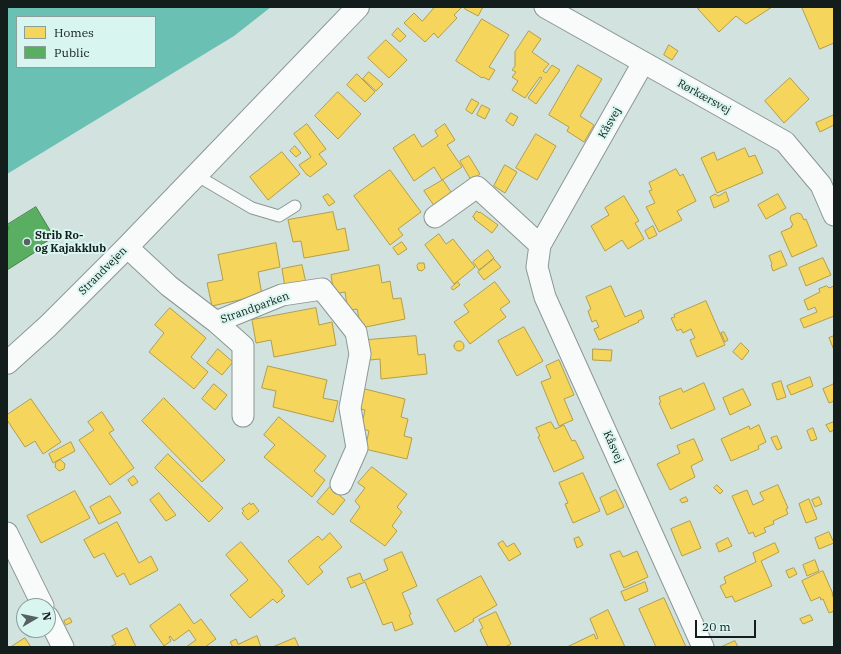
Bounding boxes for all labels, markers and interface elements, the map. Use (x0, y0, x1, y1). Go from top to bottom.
legend (16, 16, 156, 68)
text: Homes (54, 25, 94, 40)
text: Public (54, 45, 90, 60)
street label: Rørkærsvej (675, 77, 733, 117)
street label: Kåsvej (596, 105, 624, 141)
place label: Strib Ro- og Kajakklub (35, 229, 106, 255)
marker: Strib Ro- og Kajakklub (22, 237, 32, 247)
street label: Strandvejen (76, 244, 130, 298)
street label: Strandparken (219, 290, 291, 326)
street label: Kåsvej (600, 429, 626, 465)
north arrow (16, 598, 56, 638)
text: N (39, 611, 54, 622)
scale bar (697, 612, 758, 638)
text: 20 m (702, 619, 731, 634)

